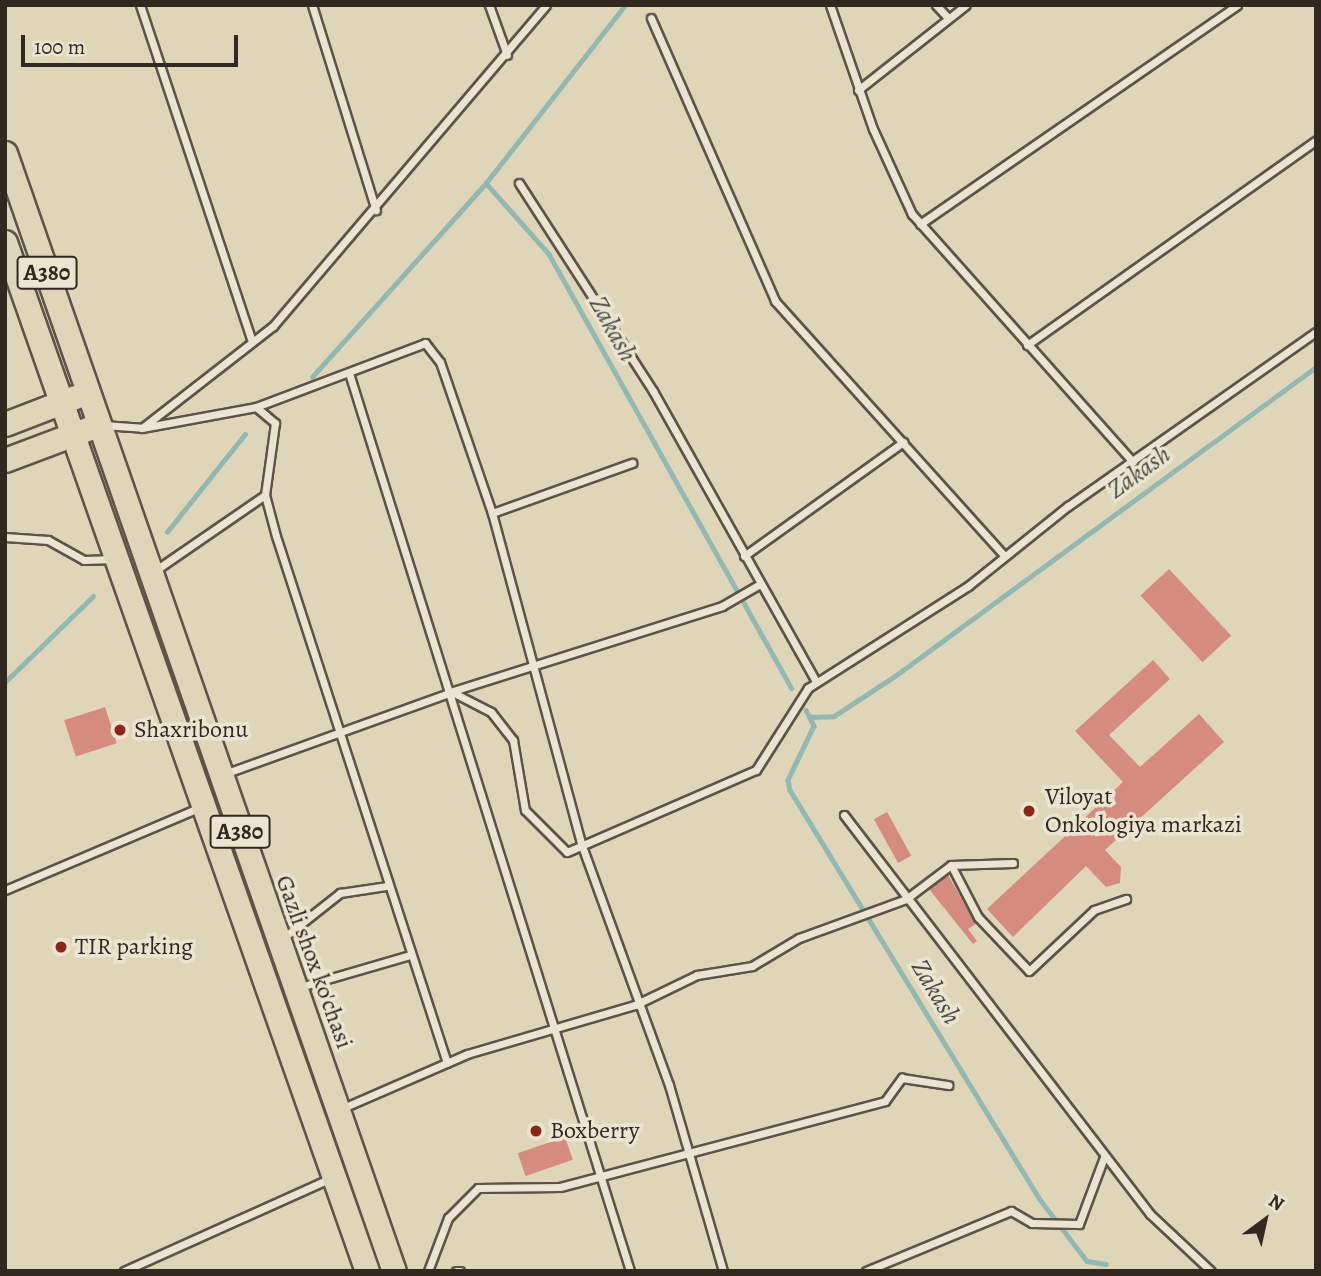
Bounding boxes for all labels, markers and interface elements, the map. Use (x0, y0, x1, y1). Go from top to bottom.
scale bar (24, 21, 242, 65)
text: 100 m (34, 33, 85, 61)
road number: A380 (16, 254, 78, 292)
water label: Zakash (582, 291, 644, 367)
water label: Zakash (1101, 439, 1177, 505)
place label: Shaxribonu (134, 716, 248, 744)
marker: Shaxribonu (112, 722, 128, 738)
place label: Viloyat Onkologiya markazi (1045, 783, 1242, 839)
marker: Viloyat Onkologiya markazi (1019, 801, 1039, 821)
road number: A380 (208, 812, 272, 852)
street label: Gazli shox ko'chasi (269, 871, 359, 1053)
place label: TIR parking (75, 933, 193, 961)
marker: TIR parking (53, 939, 69, 955)
water label: Zakash (905, 954, 967, 1030)
place label: Boxberry (550, 1117, 639, 1145)
marker: Boxberry (528, 1123, 544, 1139)
north arrow (1230, 1185, 1300, 1255)
text: N (1264, 1188, 1289, 1217)

